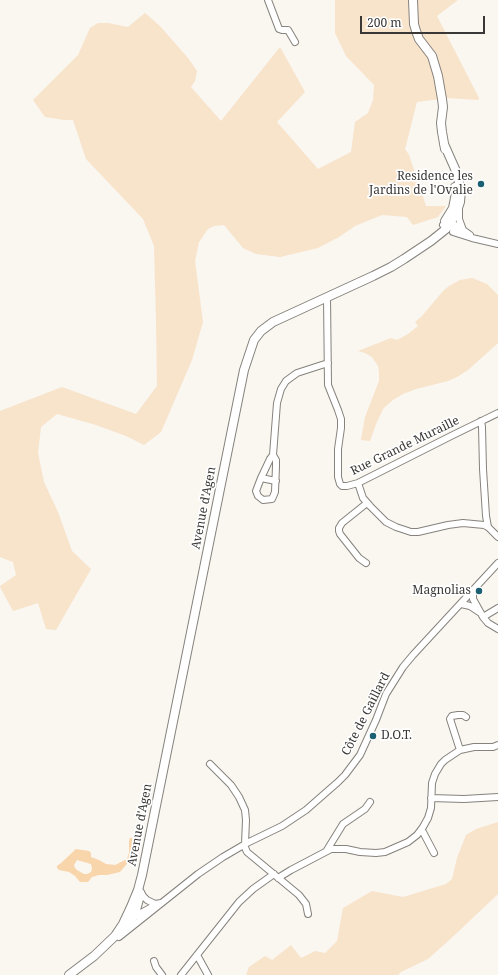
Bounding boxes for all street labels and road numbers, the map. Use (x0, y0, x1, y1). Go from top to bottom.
street label: Rue Grande Muraille (348, 413, 462, 479)
street label: Avenue d'Agen (189, 465, 219, 551)
street label: Côte de Gaillard (339, 670, 393, 758)
street label: Avenue d'Agen (125, 782, 155, 868)

